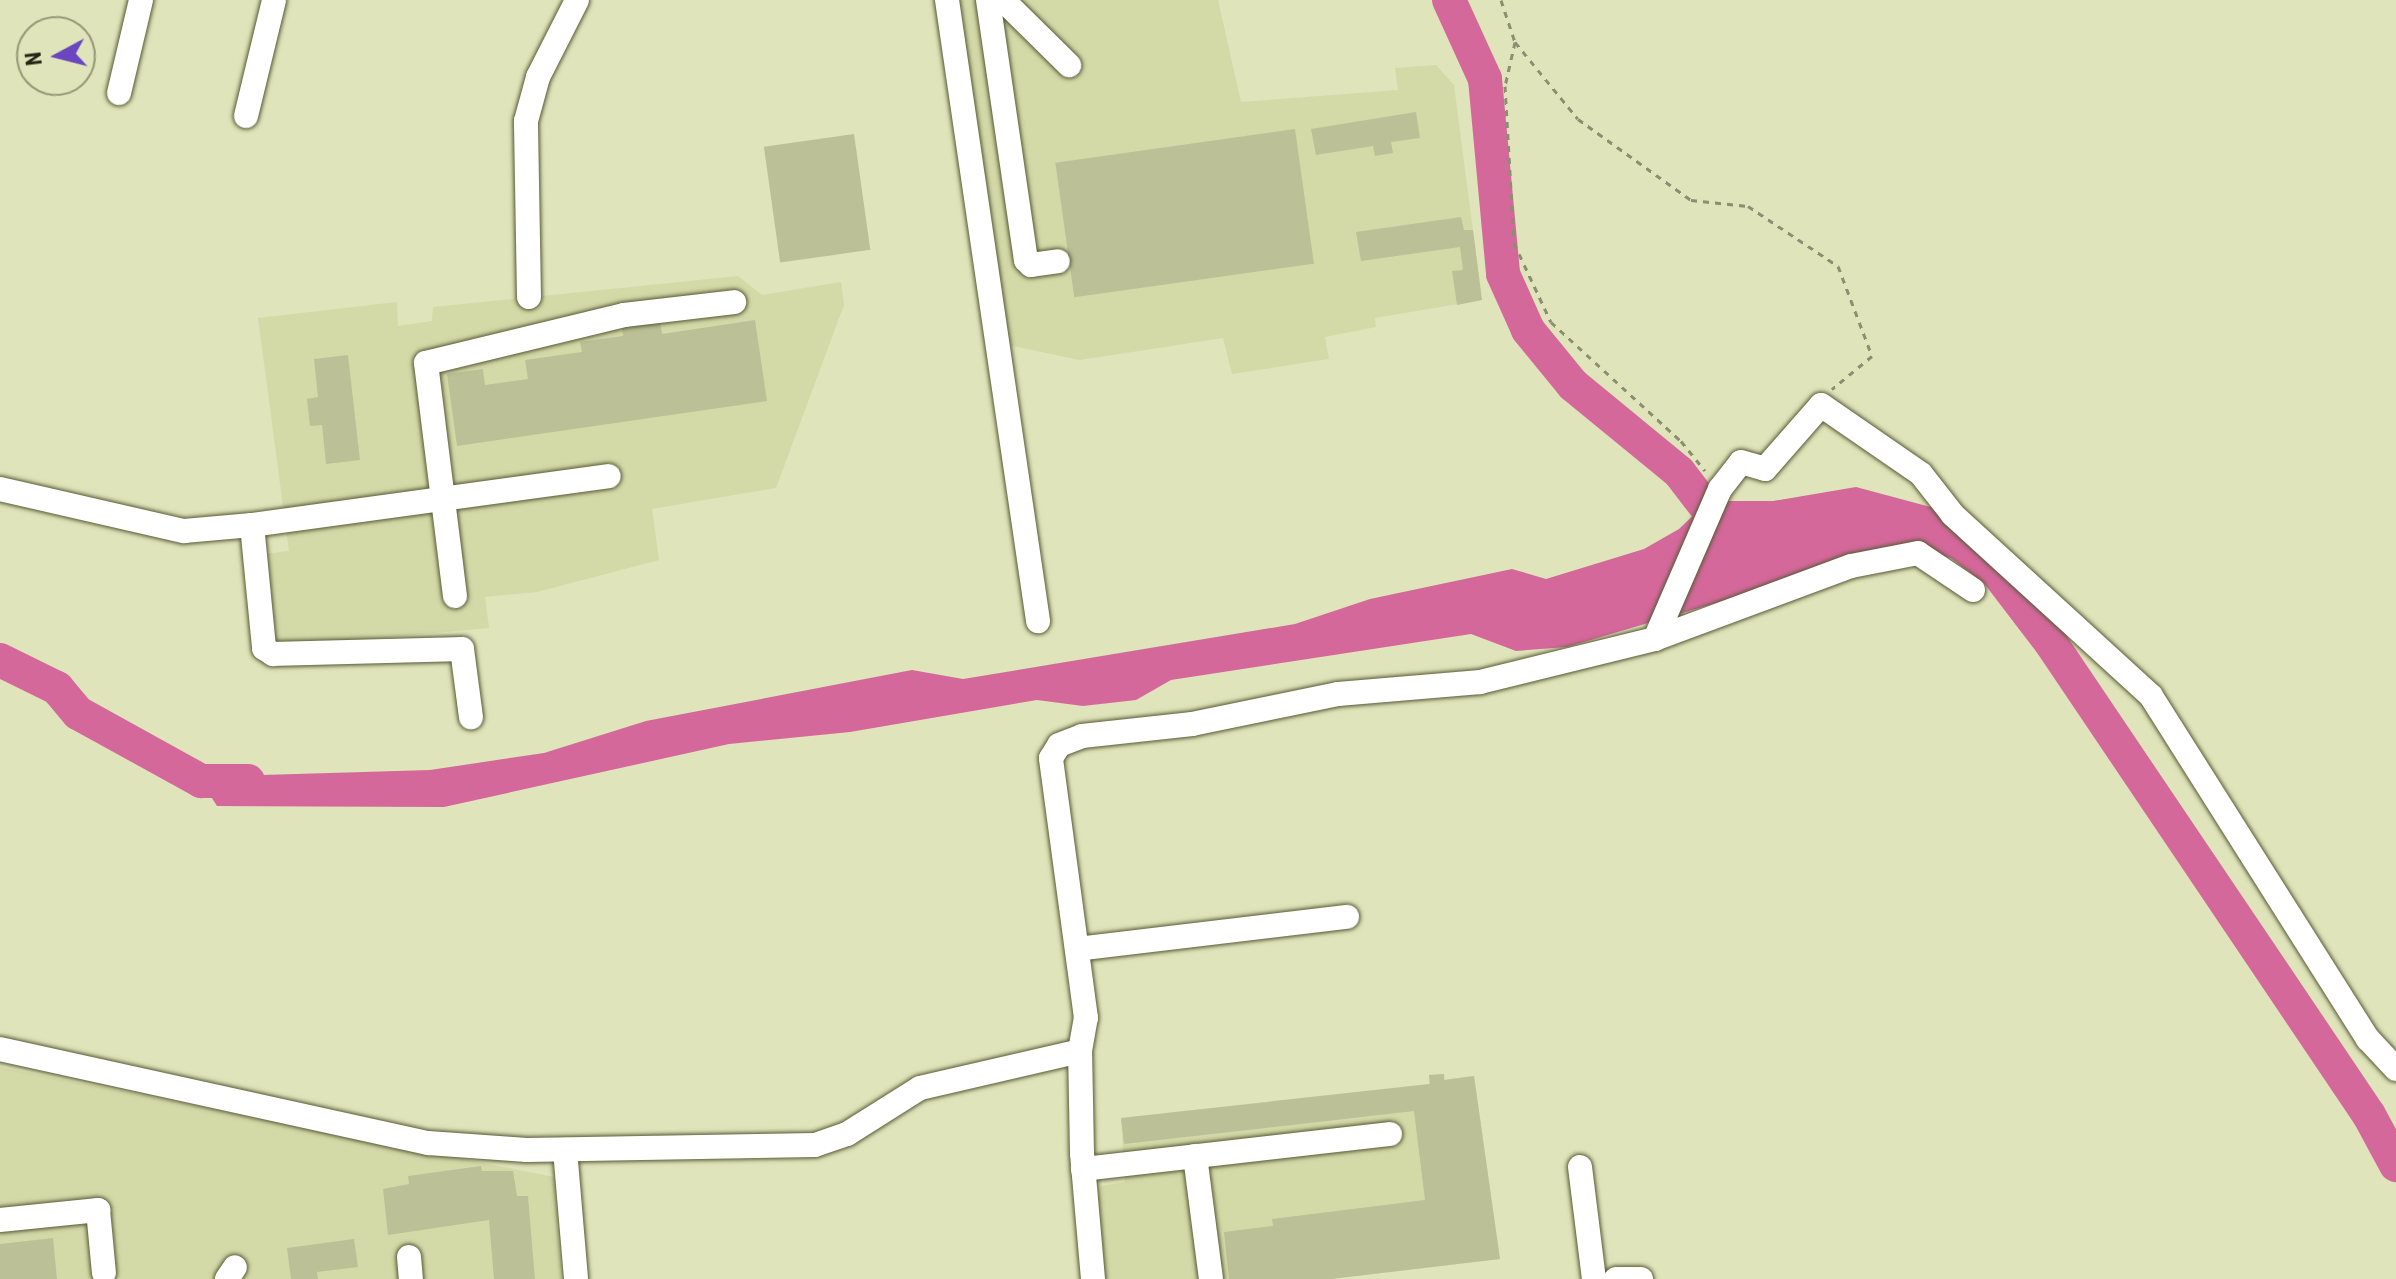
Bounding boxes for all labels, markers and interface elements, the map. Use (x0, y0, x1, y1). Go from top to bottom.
north arrow (16, 16, 96, 96)
text: N (20, 51, 47, 67)

